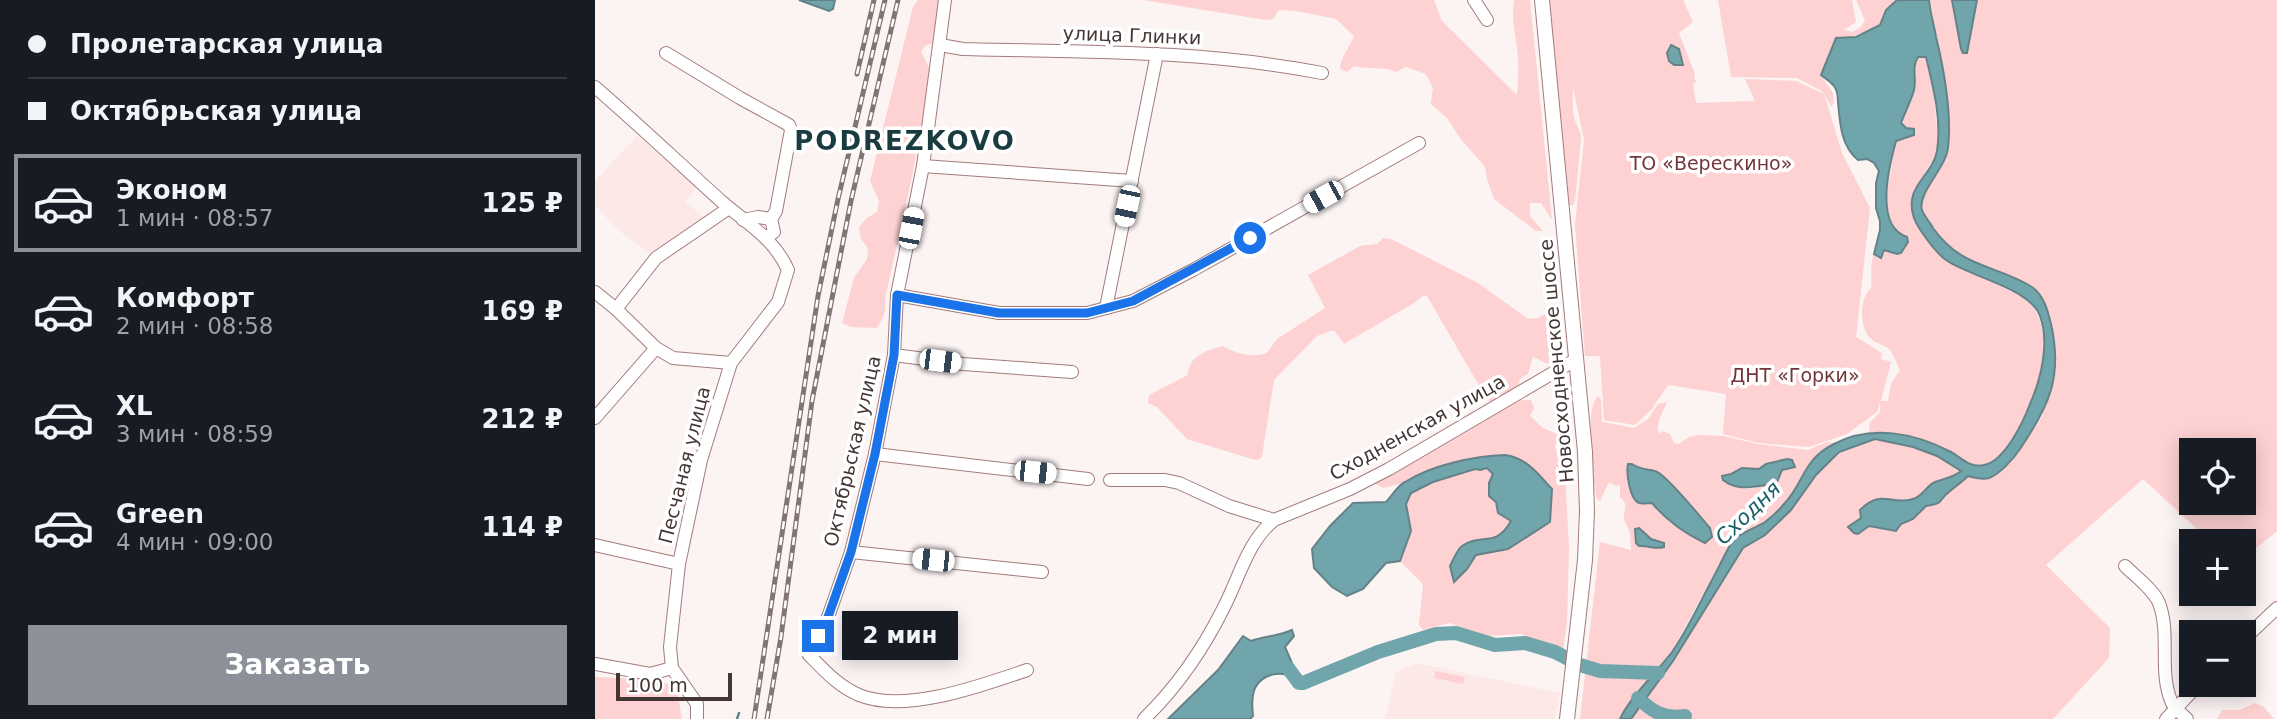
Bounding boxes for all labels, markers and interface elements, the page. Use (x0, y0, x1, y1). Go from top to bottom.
street label: улица Глинки (1062, 22, 1202, 48)
text: Пролетарская улица (70, 29, 384, 59)
text: Октябрьская улица (70, 96, 362, 126)
district label: PODREZKOVO (794, 126, 1016, 156)
park label: ТО «Верескино» (1629, 152, 1792, 174)
icon: car (32, 172, 95, 235)
text: Эконом (116, 175, 228, 205)
car (1300, 178, 1347, 216)
car (1113, 183, 1142, 229)
text: 125 ₽ (482, 188, 563, 218)
text: 1 мин · 08:57 (116, 205, 274, 231)
car (897, 205, 926, 251)
route start (1234, 222, 1266, 254)
street label: Новосходненское шоссе (1534, 238, 1578, 484)
icon: car (32, 280, 95, 343)
text: Комфорт (116, 283, 254, 313)
text: 169 ₽ (482, 296, 563, 326)
text: 2 мин · 08:58 (116, 313, 274, 339)
car (918, 348, 963, 374)
street label: Октябрьская улица (819, 353, 885, 549)
park label: ДНТ «Горки» (1730, 364, 1860, 386)
street label: Сходненская улица (1325, 370, 1509, 484)
street label: Песчаная улица (654, 384, 714, 546)
icon: car (32, 388, 95, 451)
text: XL (116, 391, 153, 421)
text: 212 ₽ (482, 404, 563, 434)
text: 3 мин · 08:59 (116, 421, 274, 447)
map controls (2179, 438, 2256, 697)
button: locate (2179, 438, 2256, 515)
car (1014, 459, 1057, 485)
water label: Сходня (1711, 476, 1785, 550)
icon: car (32, 496, 95, 559)
text: Green (116, 499, 204, 529)
text: 114 ₽ (482, 512, 563, 542)
text: 4 мин · 09:00 (116, 529, 274, 555)
button: + (2179, 529, 2256, 606)
car (912, 547, 955, 573)
callout: 2 мин (843, 612, 958, 660)
route end (802, 620, 834, 652)
button: − (2179, 620, 2256, 697)
text: 2 мин (863, 622, 937, 648)
button: Заказать (28, 625, 567, 705)
scale bar (616, 670, 731, 702)
text: 100 m (627, 674, 688, 696)

